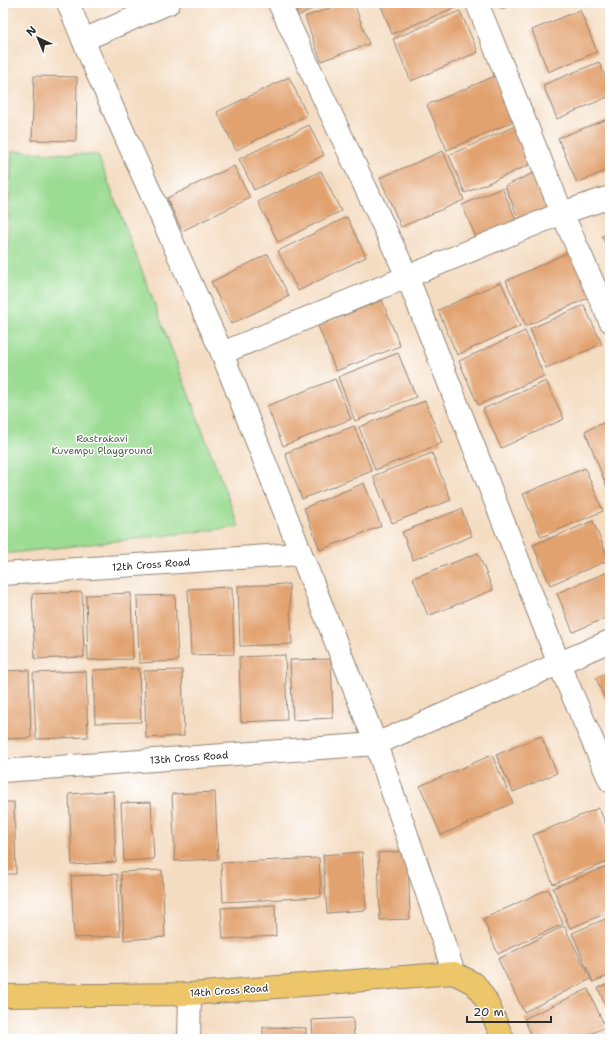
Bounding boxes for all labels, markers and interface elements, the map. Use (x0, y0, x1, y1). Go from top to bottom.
north arrow (18, 18, 58, 58)
text: N (23, 23, 40, 40)
park label: Rastrakavi Kuvempu Playground (52, 432, 153, 457)
street label: 12th Cross Road (111, 555, 191, 574)
street label: 13th Cross Road (149, 748, 229, 767)
street label: 14th Cross Road (189, 981, 269, 1000)
scale bar (467, 998, 551, 1024)
text: 20 m (473, 1004, 504, 1020)

